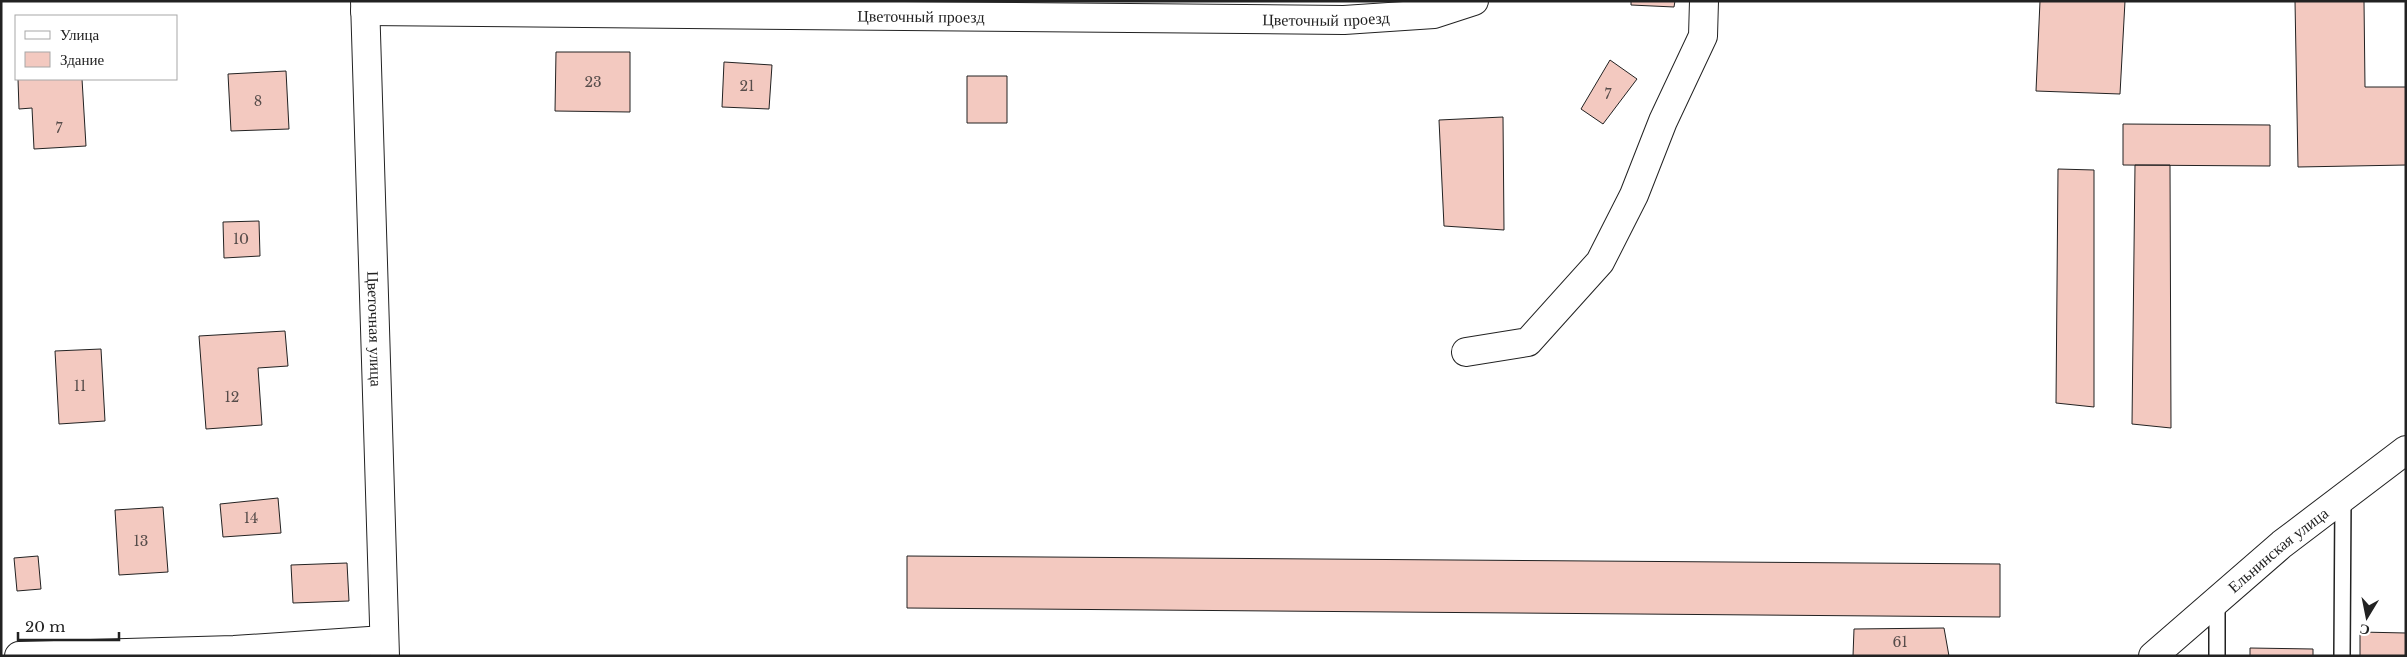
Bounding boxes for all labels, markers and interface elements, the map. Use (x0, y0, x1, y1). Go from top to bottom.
street label: Цветочный проезд (857, 6, 985, 27)
street label: Цветочный проезд (1262, 7, 1390, 30)
legend (15, 15, 178, 80)
text: Улица (60, 25, 99, 44)
text: Здание (60, 50, 104, 69)
house number: 23 (584, 73, 602, 91)
house number: 21 (740, 77, 754, 95)
house number: 7 (1604, 85, 1612, 103)
house number: 8 (254, 92, 262, 110)
house number: 7 (55, 119, 63, 137)
house number: 10 (233, 230, 249, 248)
street label: Цветочная улица (363, 271, 387, 387)
house number: 11 (74, 377, 86, 395)
house number: 12 (225, 388, 239, 406)
street label: Ельнинская улица (2223, 503, 2332, 597)
house number: 14 (244, 509, 258, 527)
house number: 13 (134, 532, 148, 550)
north arrow (2342, 592, 2392, 642)
scale bar (18, 610, 119, 642)
text: 20 m (25, 617, 65, 636)
text: С (2358, 620, 2371, 640)
house number: 61 (1892, 633, 1908, 651)

